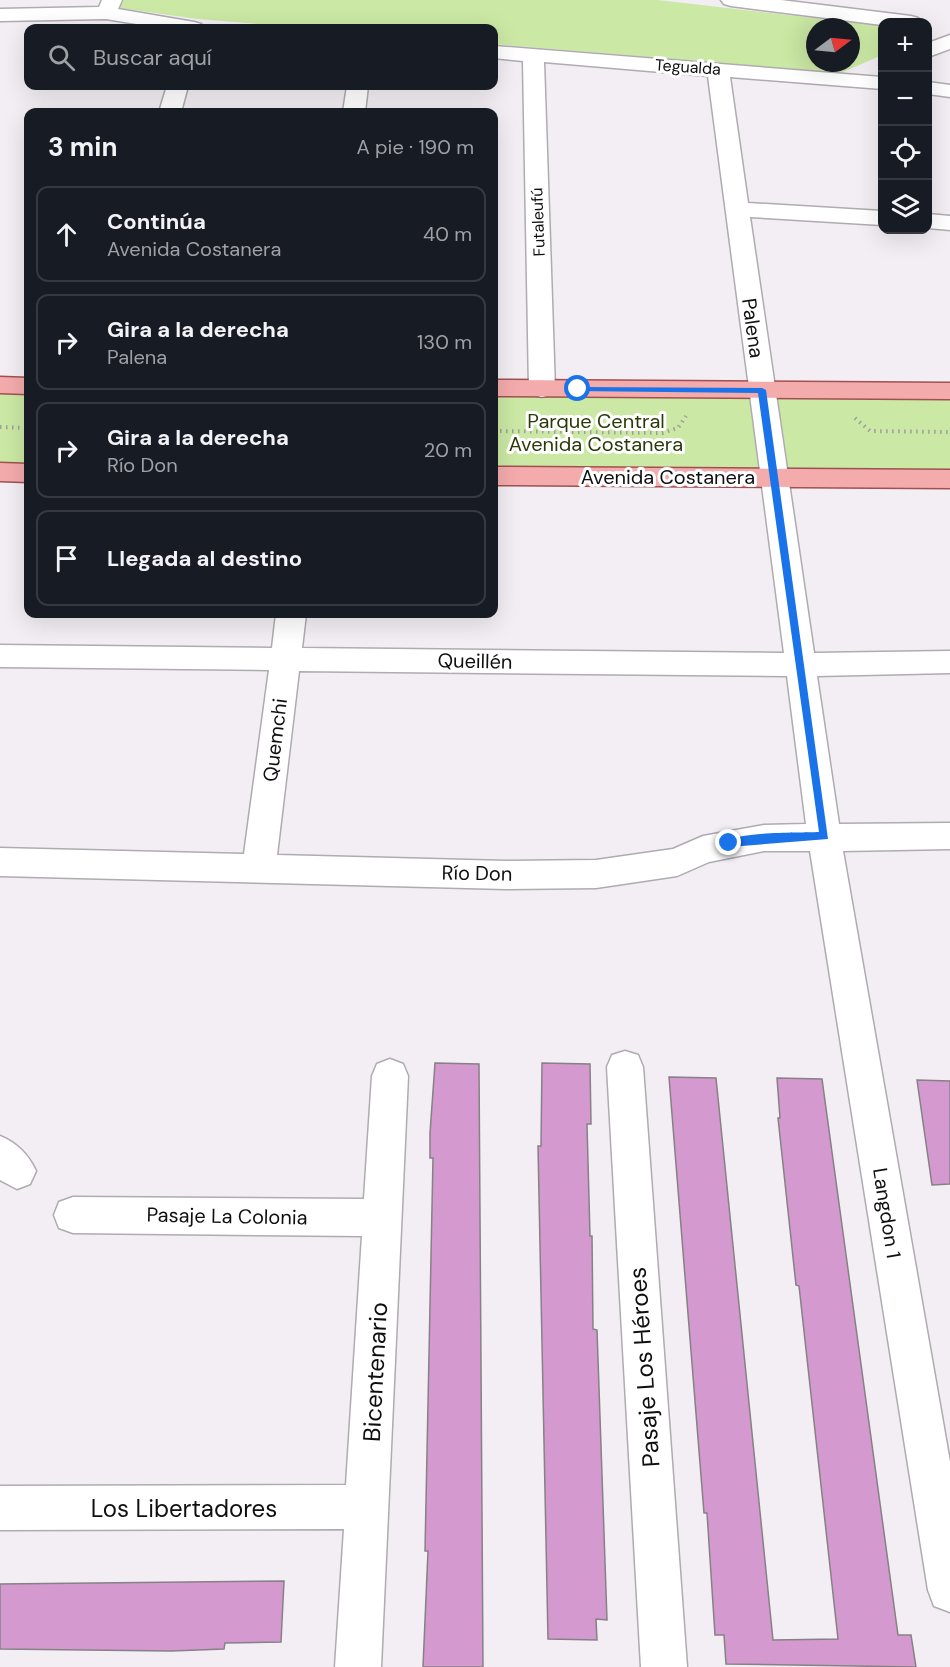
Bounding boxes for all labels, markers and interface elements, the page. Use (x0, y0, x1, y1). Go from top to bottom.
north arrow (806, 18, 860, 72)
map controls (878, 18, 932, 234)
button: + (878, 18, 932, 72)
search box (24, 24, 498, 90)
icon: search (45, 41, 78, 74)
text: Buscar aquí (93, 43, 212, 72)
street label: Tegualda (655, 54, 721, 80)
button: − (878, 72, 932, 126)
button: locate (878, 126, 932, 180)
text: 3 min (48, 130, 117, 164)
text: A pie · 190 m (357, 134, 474, 160)
button: layers (878, 180, 932, 234)
street label: Futaleufú (526, 187, 550, 257)
text: Continúa (107, 207, 206, 236)
icon: ahead (50, 218, 83, 251)
text: 40 m (423, 221, 472, 247)
text: Avenida Costanera (107, 236, 281, 262)
street label: Palena (736, 296, 770, 360)
text: Gira a la derecha (107, 315, 289, 344)
icon: right (50, 326, 83, 359)
text: 130 m (417, 329, 472, 355)
text: Palena (107, 344, 167, 370)
route start (564, 375, 590, 401)
park label: Parque Central Avenida Costanera (509, 408, 683, 457)
text: Gira a la derecha (107, 423, 289, 452)
icon: right (50, 434, 83, 467)
text: 20 m (424, 437, 472, 463)
text: Río Don (107, 452, 178, 478)
street label: Avenida Costanera (581, 464, 755, 490)
icon: arrive (50, 542, 83, 575)
text: Llegada al destino (107, 544, 302, 573)
street label: Queillén (437, 647, 513, 675)
street label: Quemchi (257, 697, 293, 783)
route end (715, 829, 741, 855)
street label: Río Don (441, 859, 513, 887)
street label: Langdon 1 (867, 1166, 907, 1260)
street label: Pasaje La Colonia (146, 1202, 308, 1230)
street label: Pasaje Los Héroes (622, 1266, 666, 1468)
street label: Bicentenario (356, 1301, 394, 1443)
street label: Los Libertadores (91, 1493, 277, 1524)

